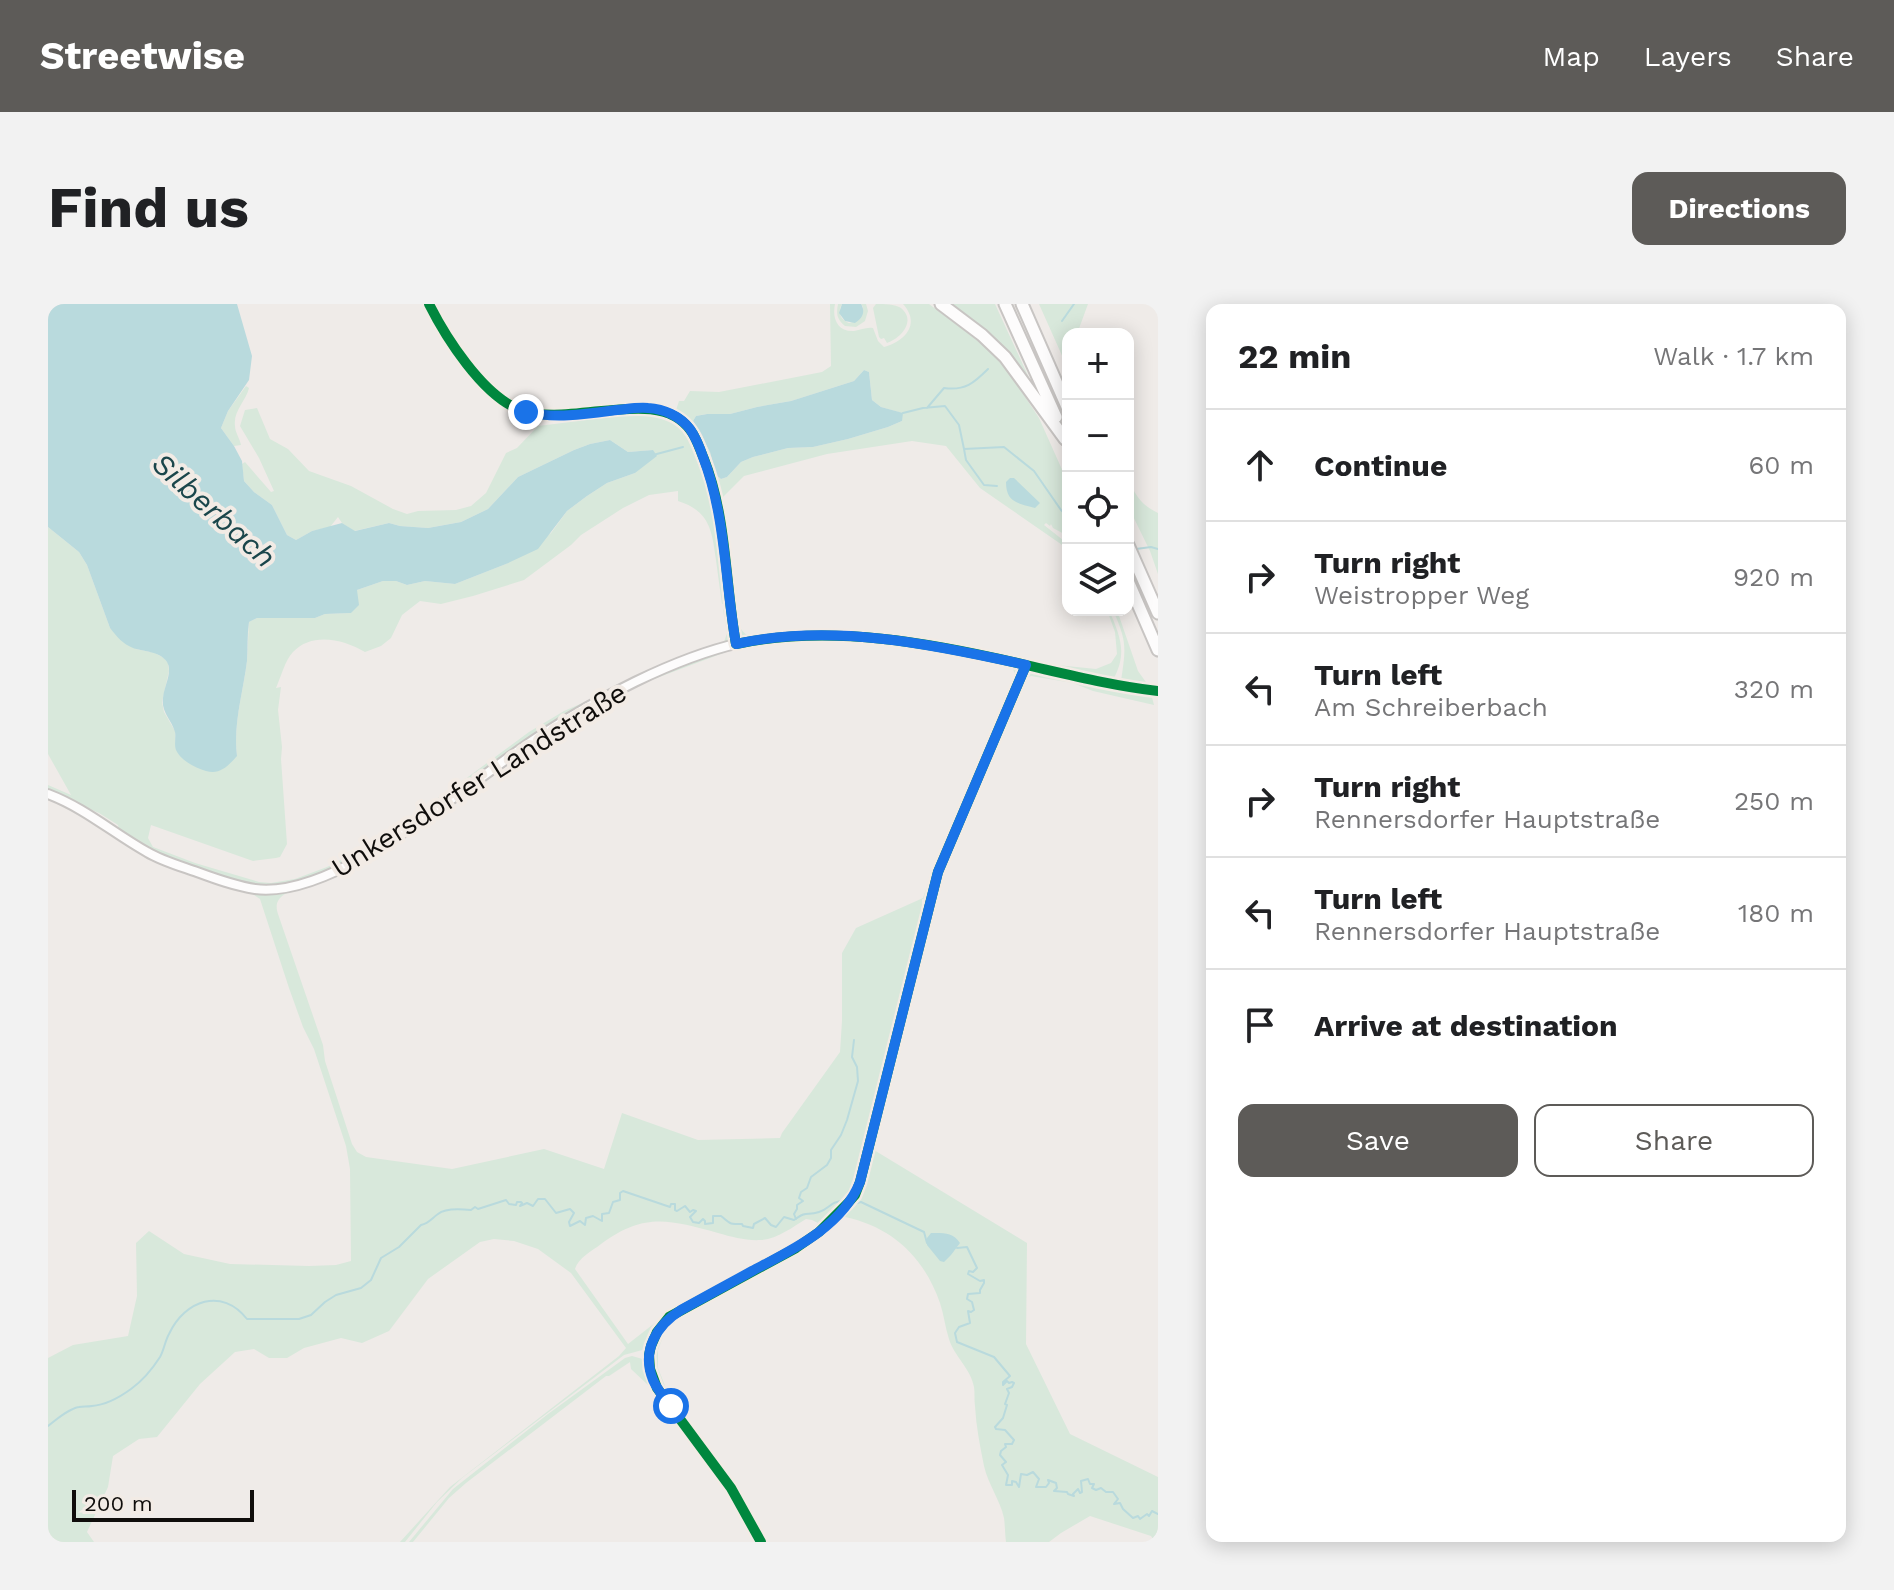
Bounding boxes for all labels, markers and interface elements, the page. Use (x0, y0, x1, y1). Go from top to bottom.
text: Streetwise (40, 34, 245, 78)
text: Map (1543, 40, 1600, 73)
text: Layers (1644, 40, 1732, 73)
text: Share (1776, 40, 1854, 73)
button: Directions (1632, 172, 1846, 245)
text: Find us (48, 175, 249, 241)
map controls (1062, 328, 1134, 616)
button: + (1062, 328, 1134, 400)
text: 22 min (1238, 336, 1351, 376)
text: Walk · 1.7 km (1653, 341, 1814, 371)
route end (508, 394, 544, 430)
button: − (1062, 400, 1134, 472)
icon: ahead (1238, 443, 1282, 487)
water label: Silberbach (145, 445, 283, 575)
text: Continue (1314, 448, 1447, 483)
text: 60 m (1748, 450, 1814, 480)
button: locate (1062, 472, 1134, 544)
button: layers (1062, 544, 1134, 616)
text: Turn right (1314, 545, 1460, 580)
icon: right (1238, 555, 1282, 599)
text: 920 m (1733, 562, 1814, 592)
text: Weistropper Weg (1314, 580, 1529, 610)
text: Turn left (1314, 657, 1442, 692)
icon: left (1238, 667, 1282, 711)
text: 320 m (1734, 674, 1814, 704)
street label: Unkersdorfer Landstraße (326, 676, 632, 884)
text: Am Schreiberbach (1314, 692, 1548, 722)
text: Turn right (1314, 769, 1460, 804)
icon: right (1238, 779, 1282, 823)
text: 250 m (1734, 786, 1814, 816)
text: Rennersdorfer Hauptstraße (1314, 804, 1660, 834)
text: Turn left (1314, 881, 1442, 916)
icon: left (1238, 891, 1282, 935)
text: 180 m (1738, 898, 1814, 928)
text: Rennersdorfer Hauptstraße (1314, 916, 1660, 946)
icon: arrive (1238, 1003, 1282, 1047)
text: Arrive at destination (1314, 1008, 1618, 1043)
button: Save (1238, 1104, 1518, 1177)
button: Share (1534, 1104, 1814, 1177)
route start (653, 1388, 689, 1424)
scale bar (72, 1486, 254, 1522)
text: 200 m (84, 1491, 153, 1516)

